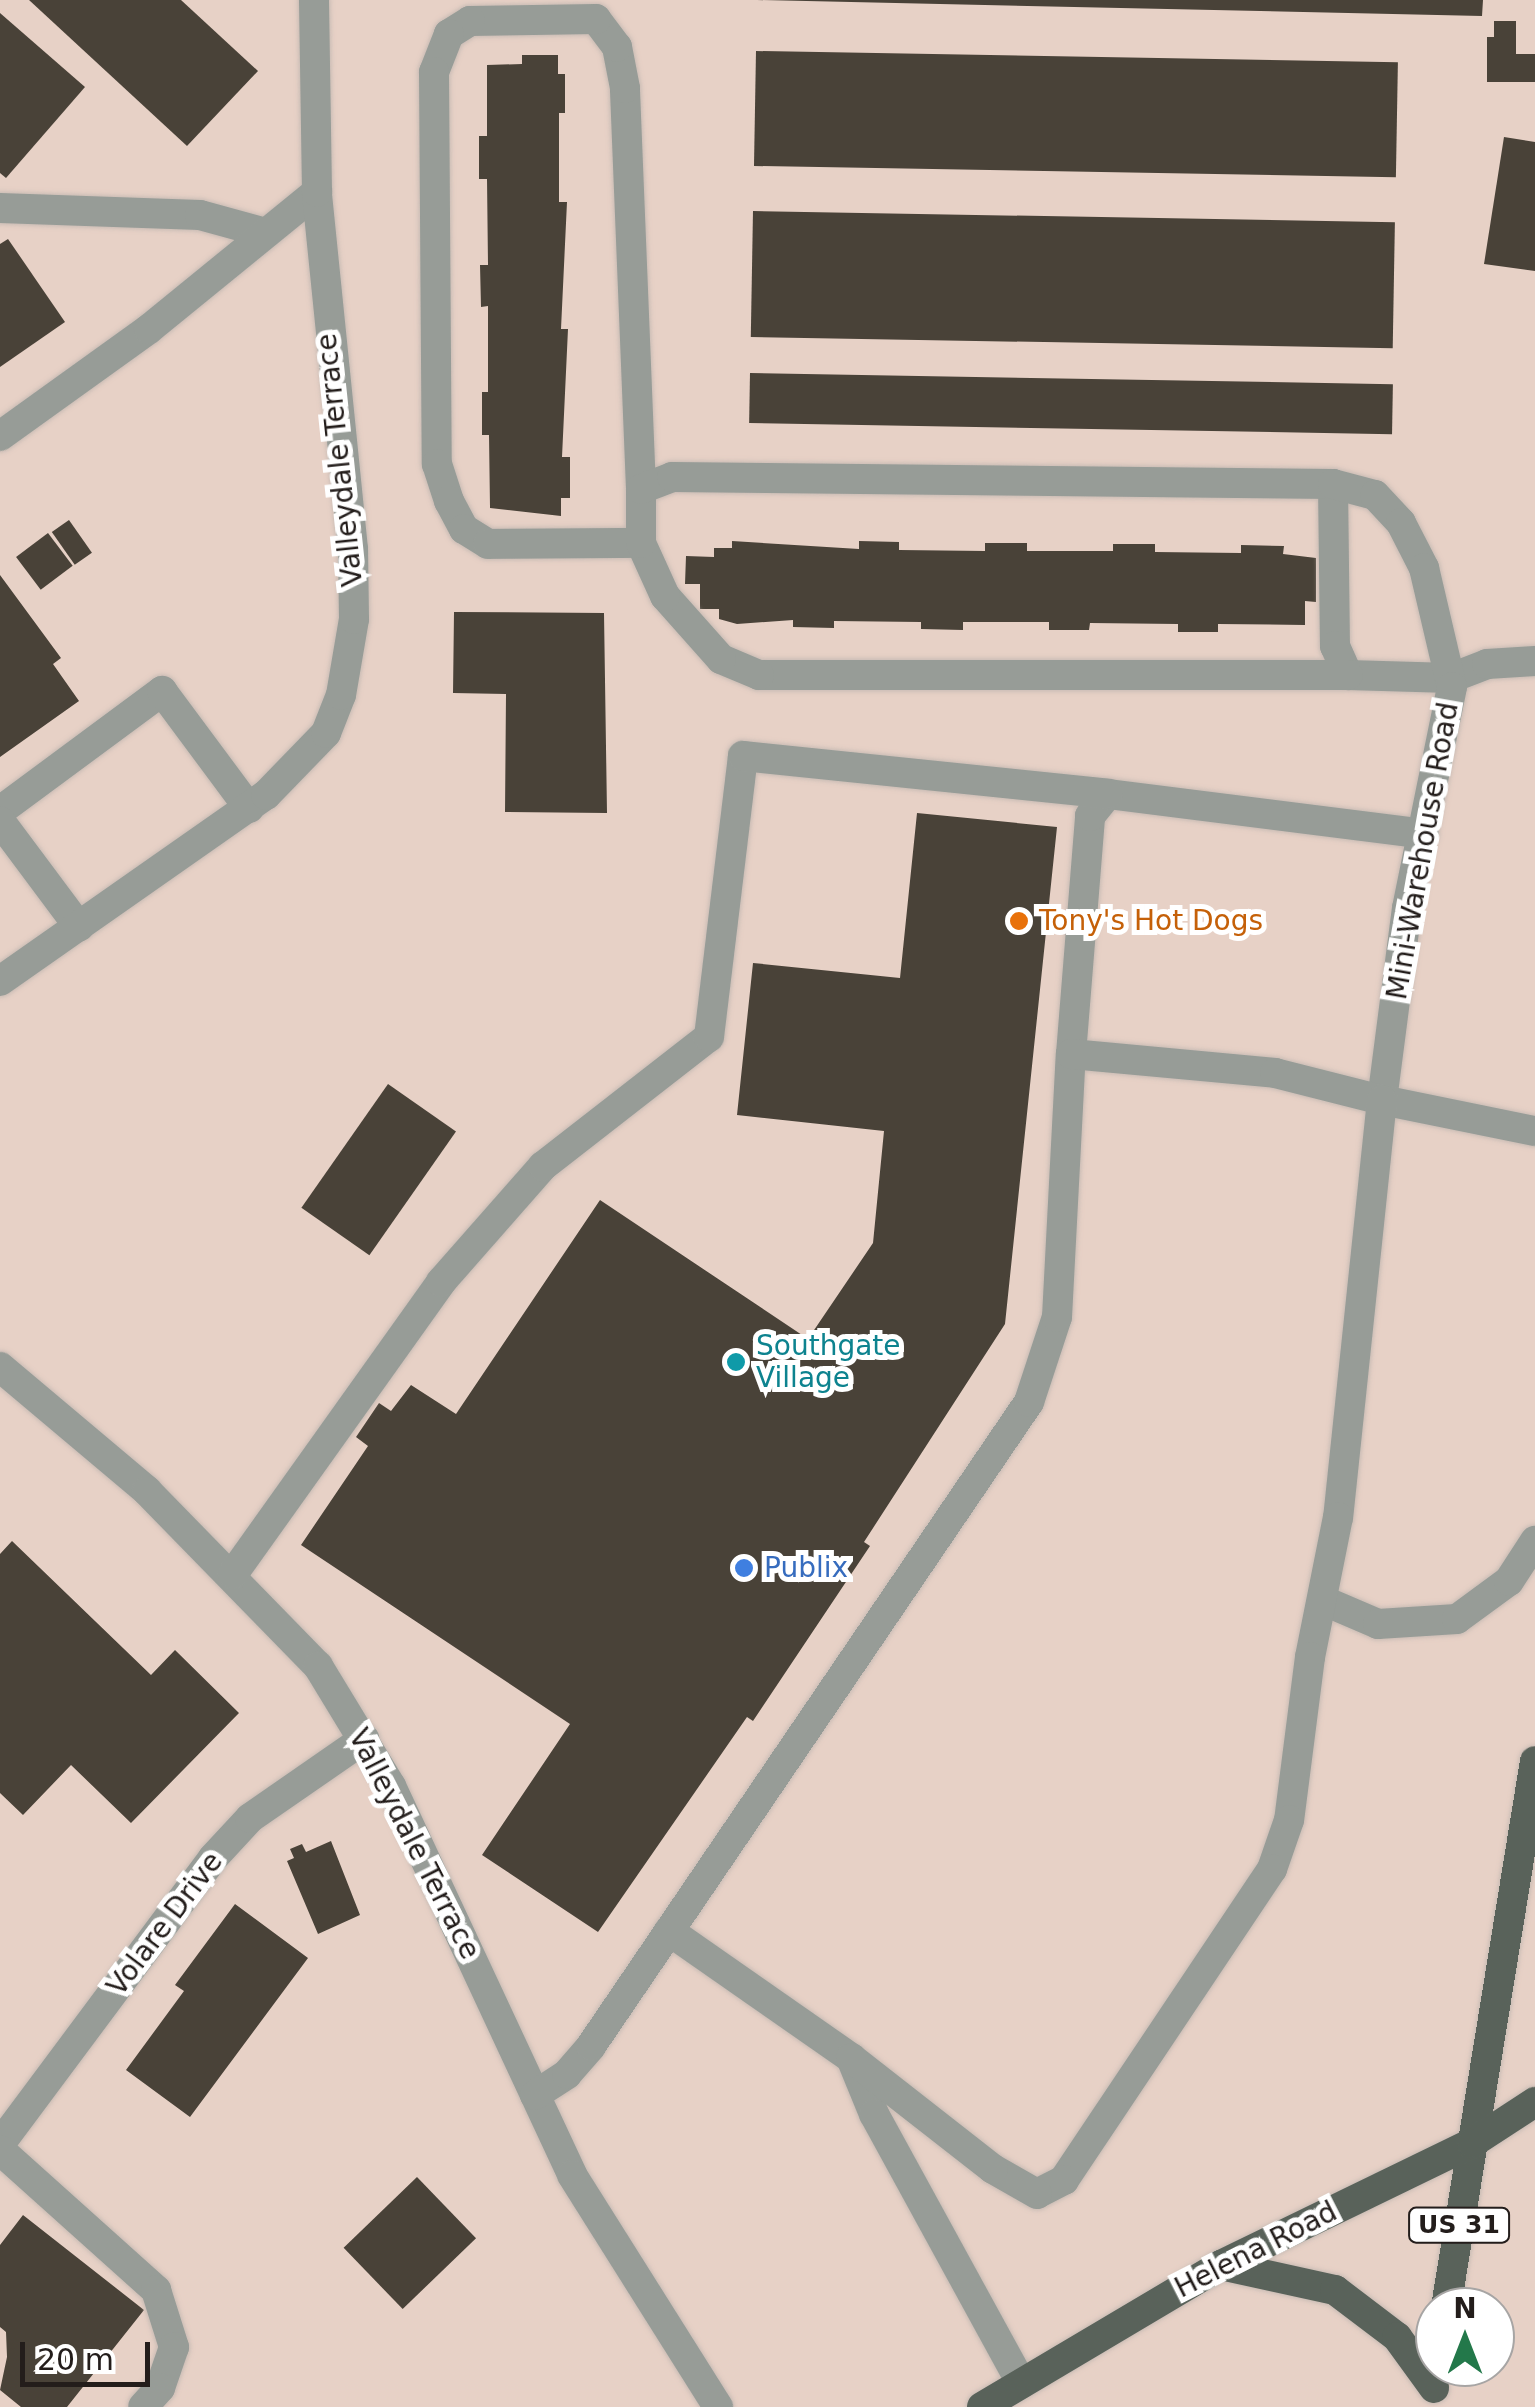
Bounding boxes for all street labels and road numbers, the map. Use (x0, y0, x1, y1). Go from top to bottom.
street label: Valleydale Terrace (310, 332, 370, 588)
street label: Mini-Warehouse Road (1380, 700, 1466, 1002)
street label: Valleydale Terrace (341, 1723, 487, 1965)
street label: Volare Drive (100, 1846, 230, 2002)
street label: Helena Road (1169, 2195, 1343, 2305)
road number: US 31 (1406, 2205, 1512, 2245)

